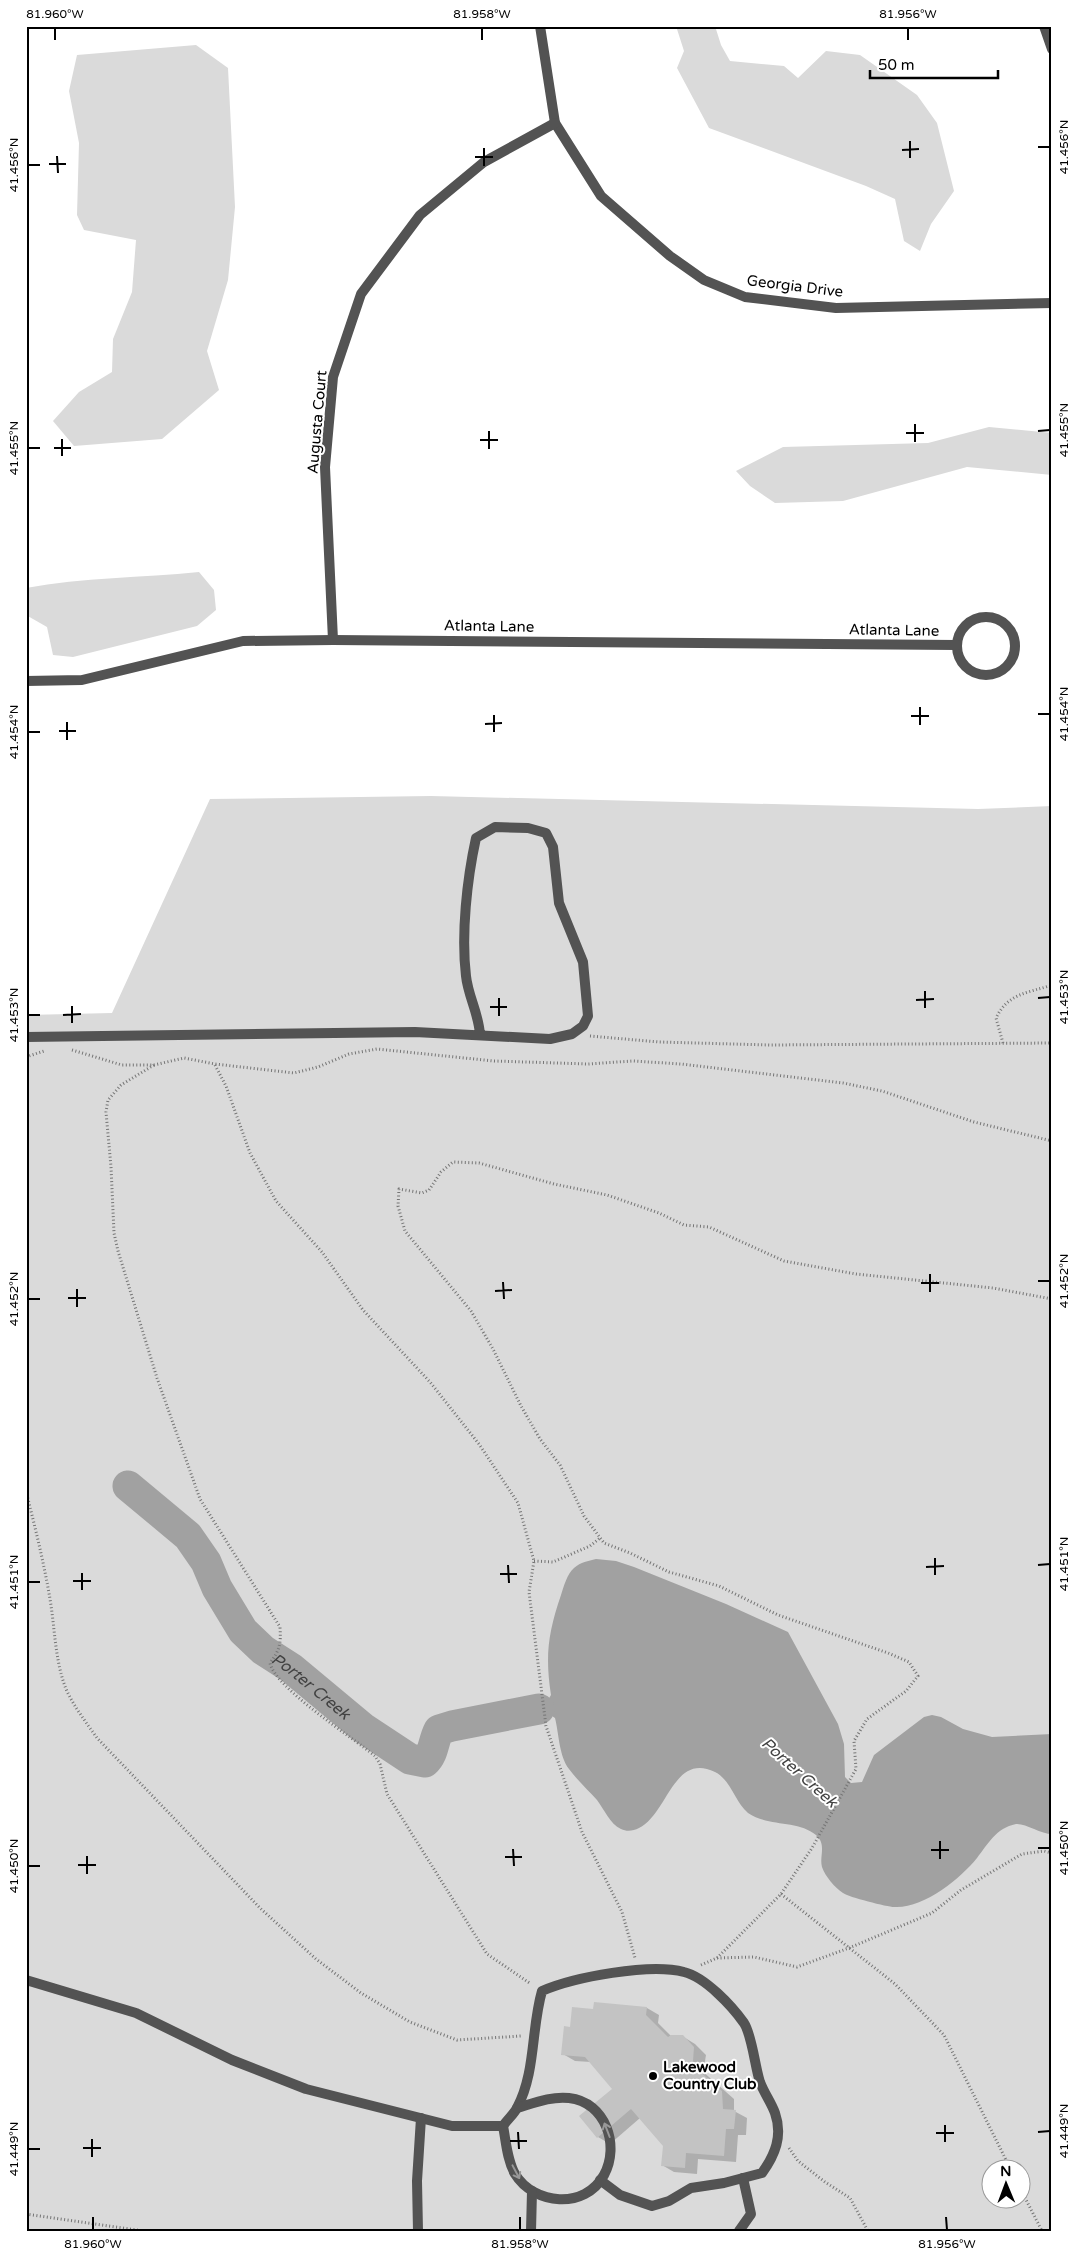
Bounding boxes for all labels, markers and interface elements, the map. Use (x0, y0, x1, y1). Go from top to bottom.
text: 81.960°W (26, 7, 84, 21)
text: 81.958°W (453, 7, 511, 21)
text: 81.956°W (879, 7, 937, 21)
scale bar (870, 48, 998, 80)
text: 50 m (878, 56, 915, 74)
text: 41.456°N (1057, 120, 1071, 174)
text: 41.456°N (7, 138, 21, 192)
street label: Georgia Drive (746, 271, 844, 301)
street label: Augusta Court (304, 369, 331, 475)
text: 41.455°N (1057, 403, 1071, 457)
text: 41.455°N (7, 421, 21, 475)
street label: Atlanta Lane (444, 616, 534, 636)
street label: Atlanta Lane (849, 620, 939, 640)
text: 41.454°N (1057, 687, 1071, 741)
text: 41.454°N (7, 705, 21, 759)
text: 41.453°N (1057, 970, 1071, 1024)
text: 41.453°N (7, 988, 21, 1042)
text: 41.452°N (1057, 1254, 1071, 1308)
text: 41.452°N (7, 1272, 21, 1326)
text: 41.451°N (1057, 1537, 1071, 1591)
text: 41.451°N (7, 1555, 21, 1609)
water label: Porter Creek (268, 1649, 355, 1725)
water label: Porter Creek (757, 1733, 842, 1813)
text: 41.450°N (1057, 1821, 1071, 1875)
text: 41.450°N (7, 1839, 21, 1893)
place label: Lakewood Country Club (663, 2058, 757, 2094)
marker: Lakewood Country Club (647, 2070, 659, 2082)
text: 41.449°N (1057, 2104, 1071, 2158)
text: 41.449°N (7, 2122, 21, 2176)
one-way arrow (602, 2123, 611, 2138)
north arrow (980, 2160, 1030, 2210)
text: N (1000, 2163, 1012, 2180)
one-way arrow (511, 2165, 521, 2180)
text: 81.960°W (64, 2237, 122, 2251)
text: 81.958°W (491, 2237, 549, 2251)
text: 81.956°W (918, 2237, 976, 2251)

